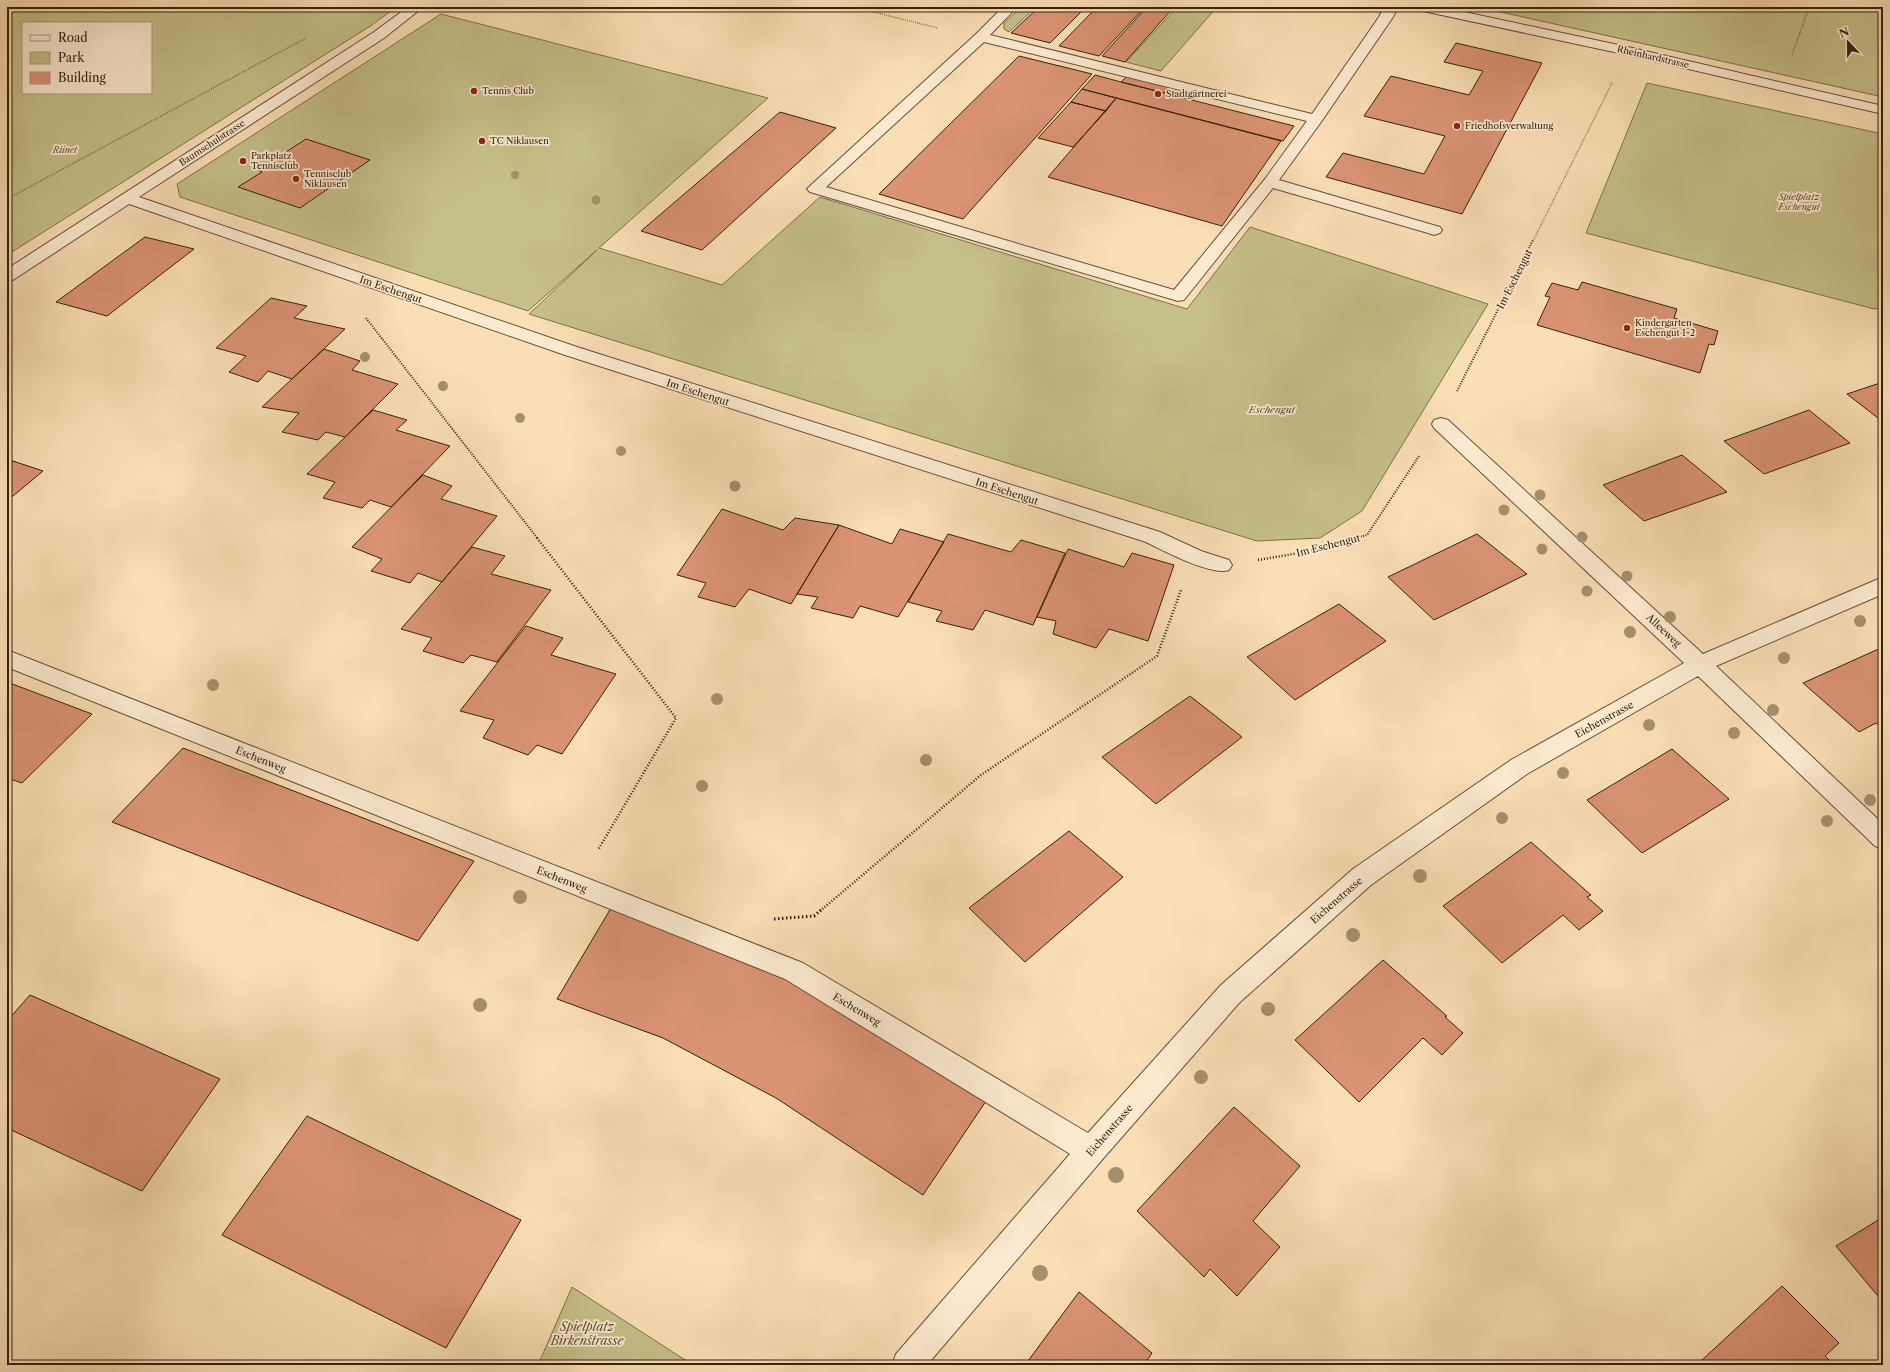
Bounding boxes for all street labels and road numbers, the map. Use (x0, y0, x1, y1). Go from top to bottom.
street label: Rheinhardstrasse (1616, 43, 1690, 70)
street label: Baumschulstrasse (177, 117, 247, 168)
street label: Im Eschengut (1494, 247, 1535, 311)
street label: Im Eschengut (358, 273, 424, 306)
street label: Im Eschengut (665, 376, 731, 409)
street label: Im Eschengut (974, 475, 1040, 508)
street label: Im Eschengut (1295, 531, 1362, 560)
street label: Alleeweg (1643, 610, 1684, 650)
street label: Eichenstrasse (1573, 698, 1636, 741)
street label: Eschenweg (234, 743, 289, 776)
street label: Eschenweg (535, 863, 590, 896)
street label: Eichenstrasse (1308, 874, 1365, 927)
street label: Eschenweg (831, 990, 884, 1029)
street label: Eichenstrasse (1083, 1101, 1136, 1159)

